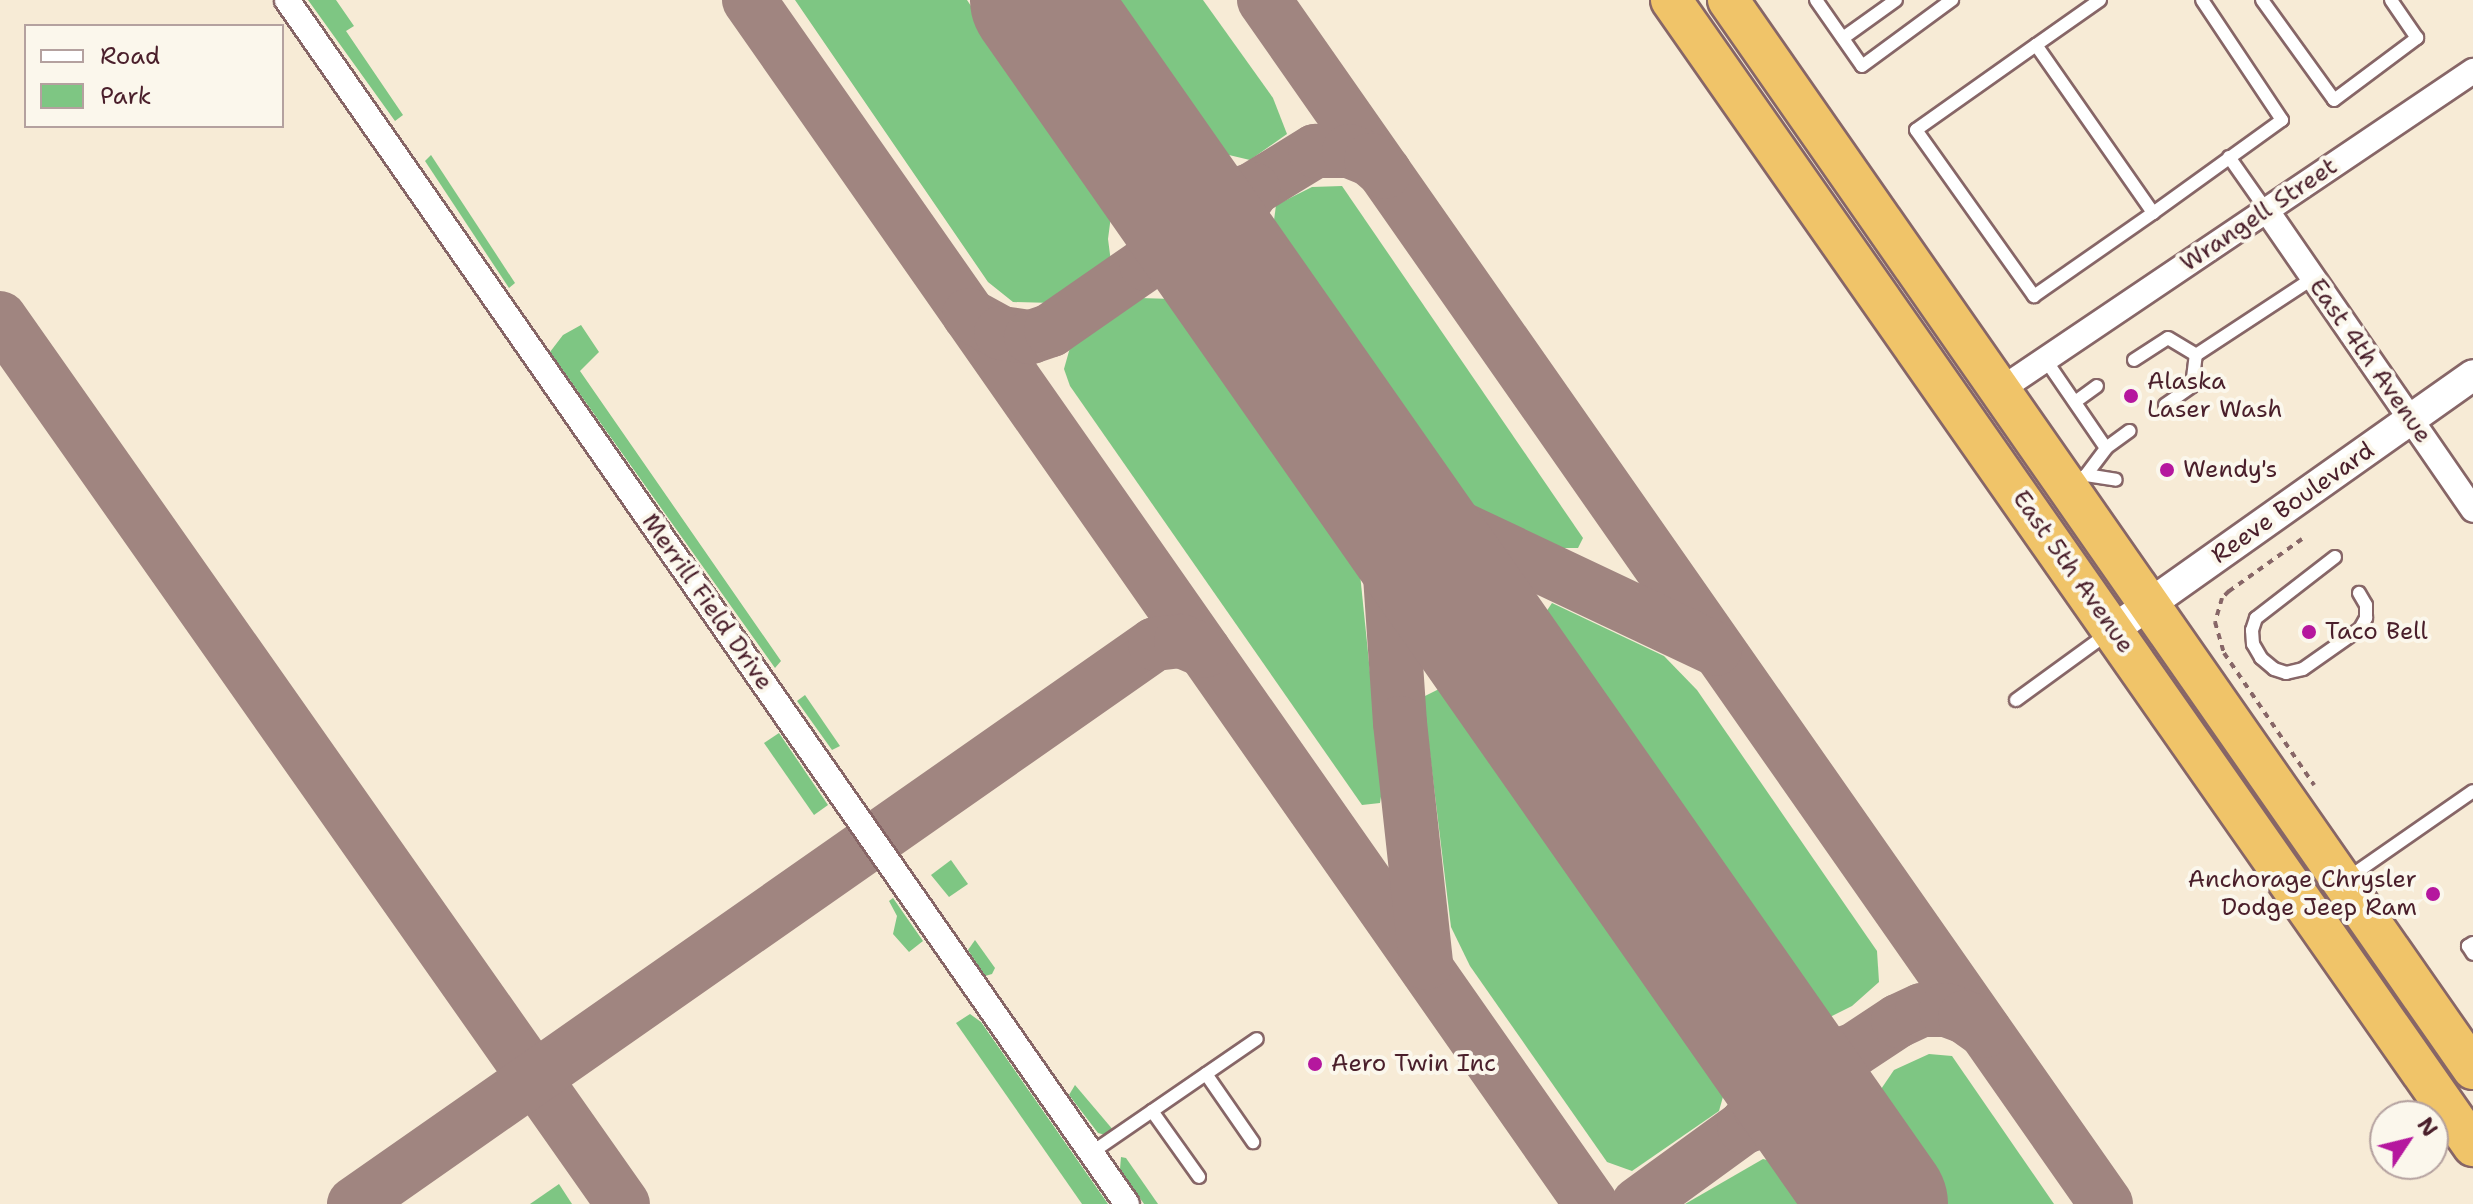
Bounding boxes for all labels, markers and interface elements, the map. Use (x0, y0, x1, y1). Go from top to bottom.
legend (24, 24, 284, 128)
text: Road (100, 40, 160, 72)
text: Park (100, 80, 152, 112)
street label: Wrangell Street (2175, 152, 2343, 278)
street label: East 4th Avenue (2303, 273, 2437, 449)
place label: Alaska Laser Wash (2147, 368, 2282, 424)
marker: Alaska Laser Wash (2122, 387, 2140, 405)
street label: Reeve Boulevard (2206, 436, 2380, 570)
place label: Wendy's (2183, 456, 2277, 484)
marker: Wendy's (2158, 461, 2176, 479)
street label: East 5th Avenue (2006, 485, 2140, 659)
street label: Merrill Field Drive (635, 508, 779, 696)
place label: Taco Bell (2325, 618, 2428, 646)
marker: Taco Bell (2300, 623, 2318, 641)
place label: Anchorage Chrysler Dodge Jeep Ram (2188, 866, 2417, 922)
marker: Anchorage Chrysler Dodge Jeep Ram (2424, 885, 2442, 903)
place label: Aero Twin Inc (1331, 1050, 1496, 1078)
marker: Aero Twin Inc (1306, 1055, 1324, 1073)
north arrow (2369, 1100, 2449, 1180)
text: N (2411, 1112, 2444, 1143)

